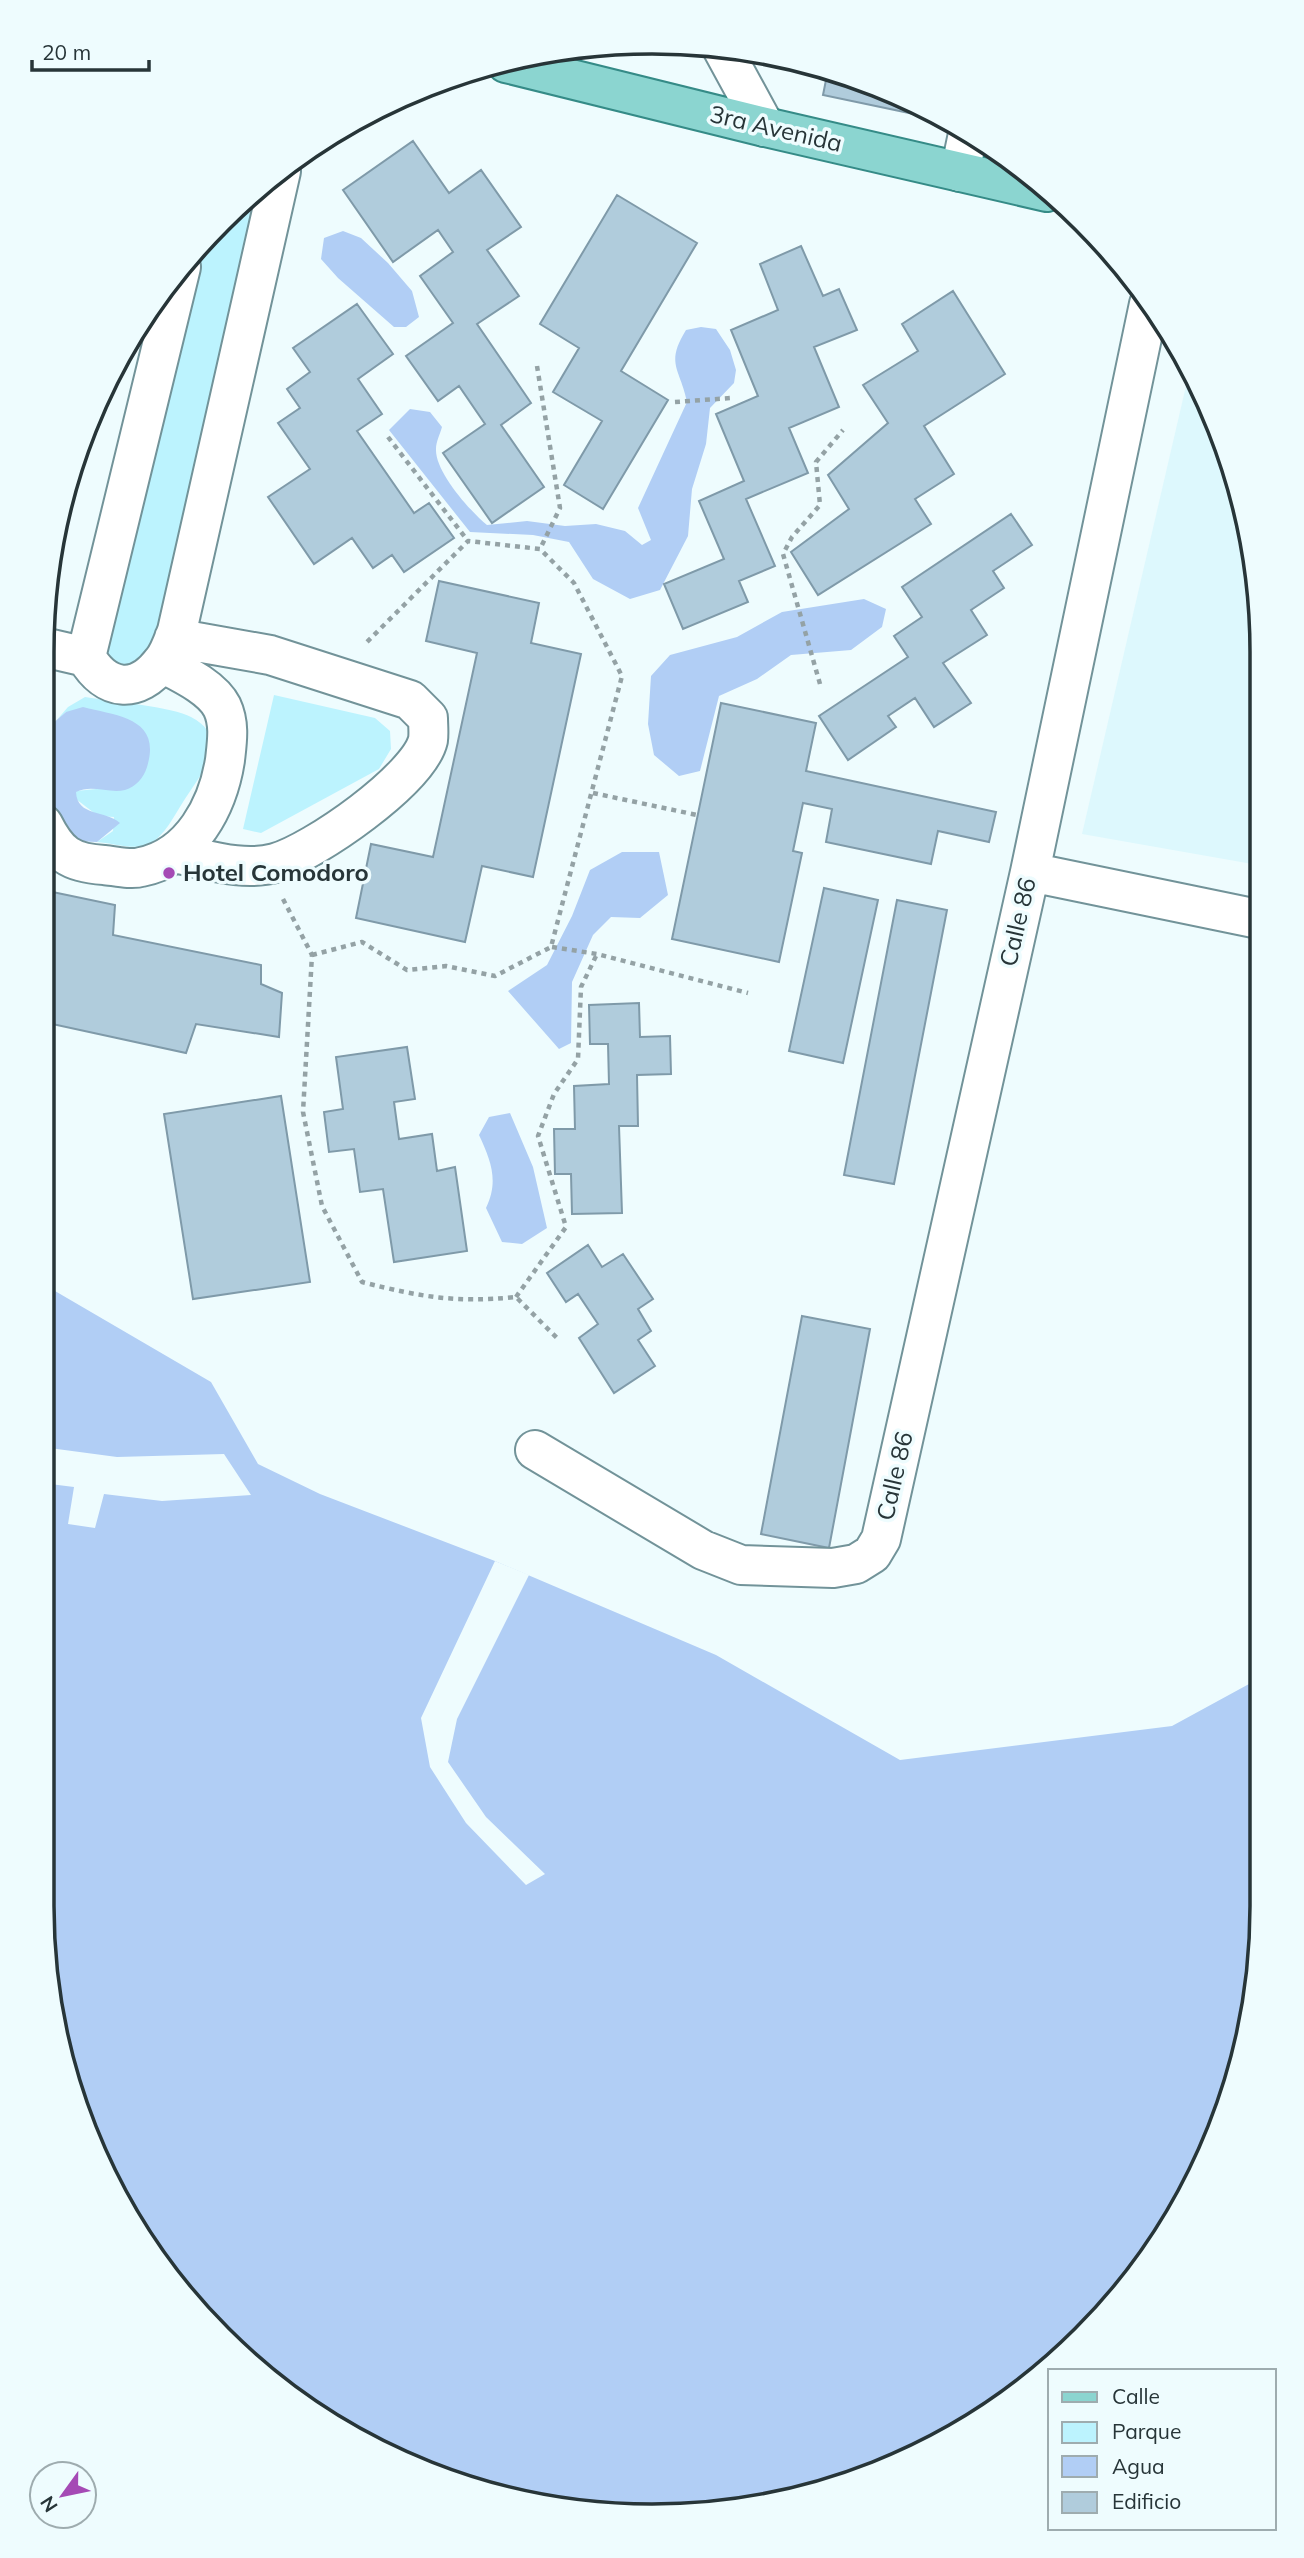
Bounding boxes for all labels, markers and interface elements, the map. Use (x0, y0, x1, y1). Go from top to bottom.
scale bar (32, 28, 149, 72)
text: 20 m (42, 39, 91, 65)
street label: 3ra Avenida (707, 98, 845, 158)
place label: Hotel Comodoro (183, 857, 369, 887)
marker: Hotel Comodoro (161, 865, 177, 881)
street label: Calle 86 (992, 875, 1042, 969)
street label: Calle 86 (869, 1429, 919, 1523)
legend (1048, 2369, 1276, 2530)
text: Calle (1112, 2383, 1160, 2409)
text: Parque (1112, 2418, 1181, 2444)
text: Agua (1112, 2453, 1165, 2479)
north arrow (28, 2460, 98, 2530)
text: Edificio (1112, 2488, 1181, 2514)
text: N (35, 2492, 63, 2517)

